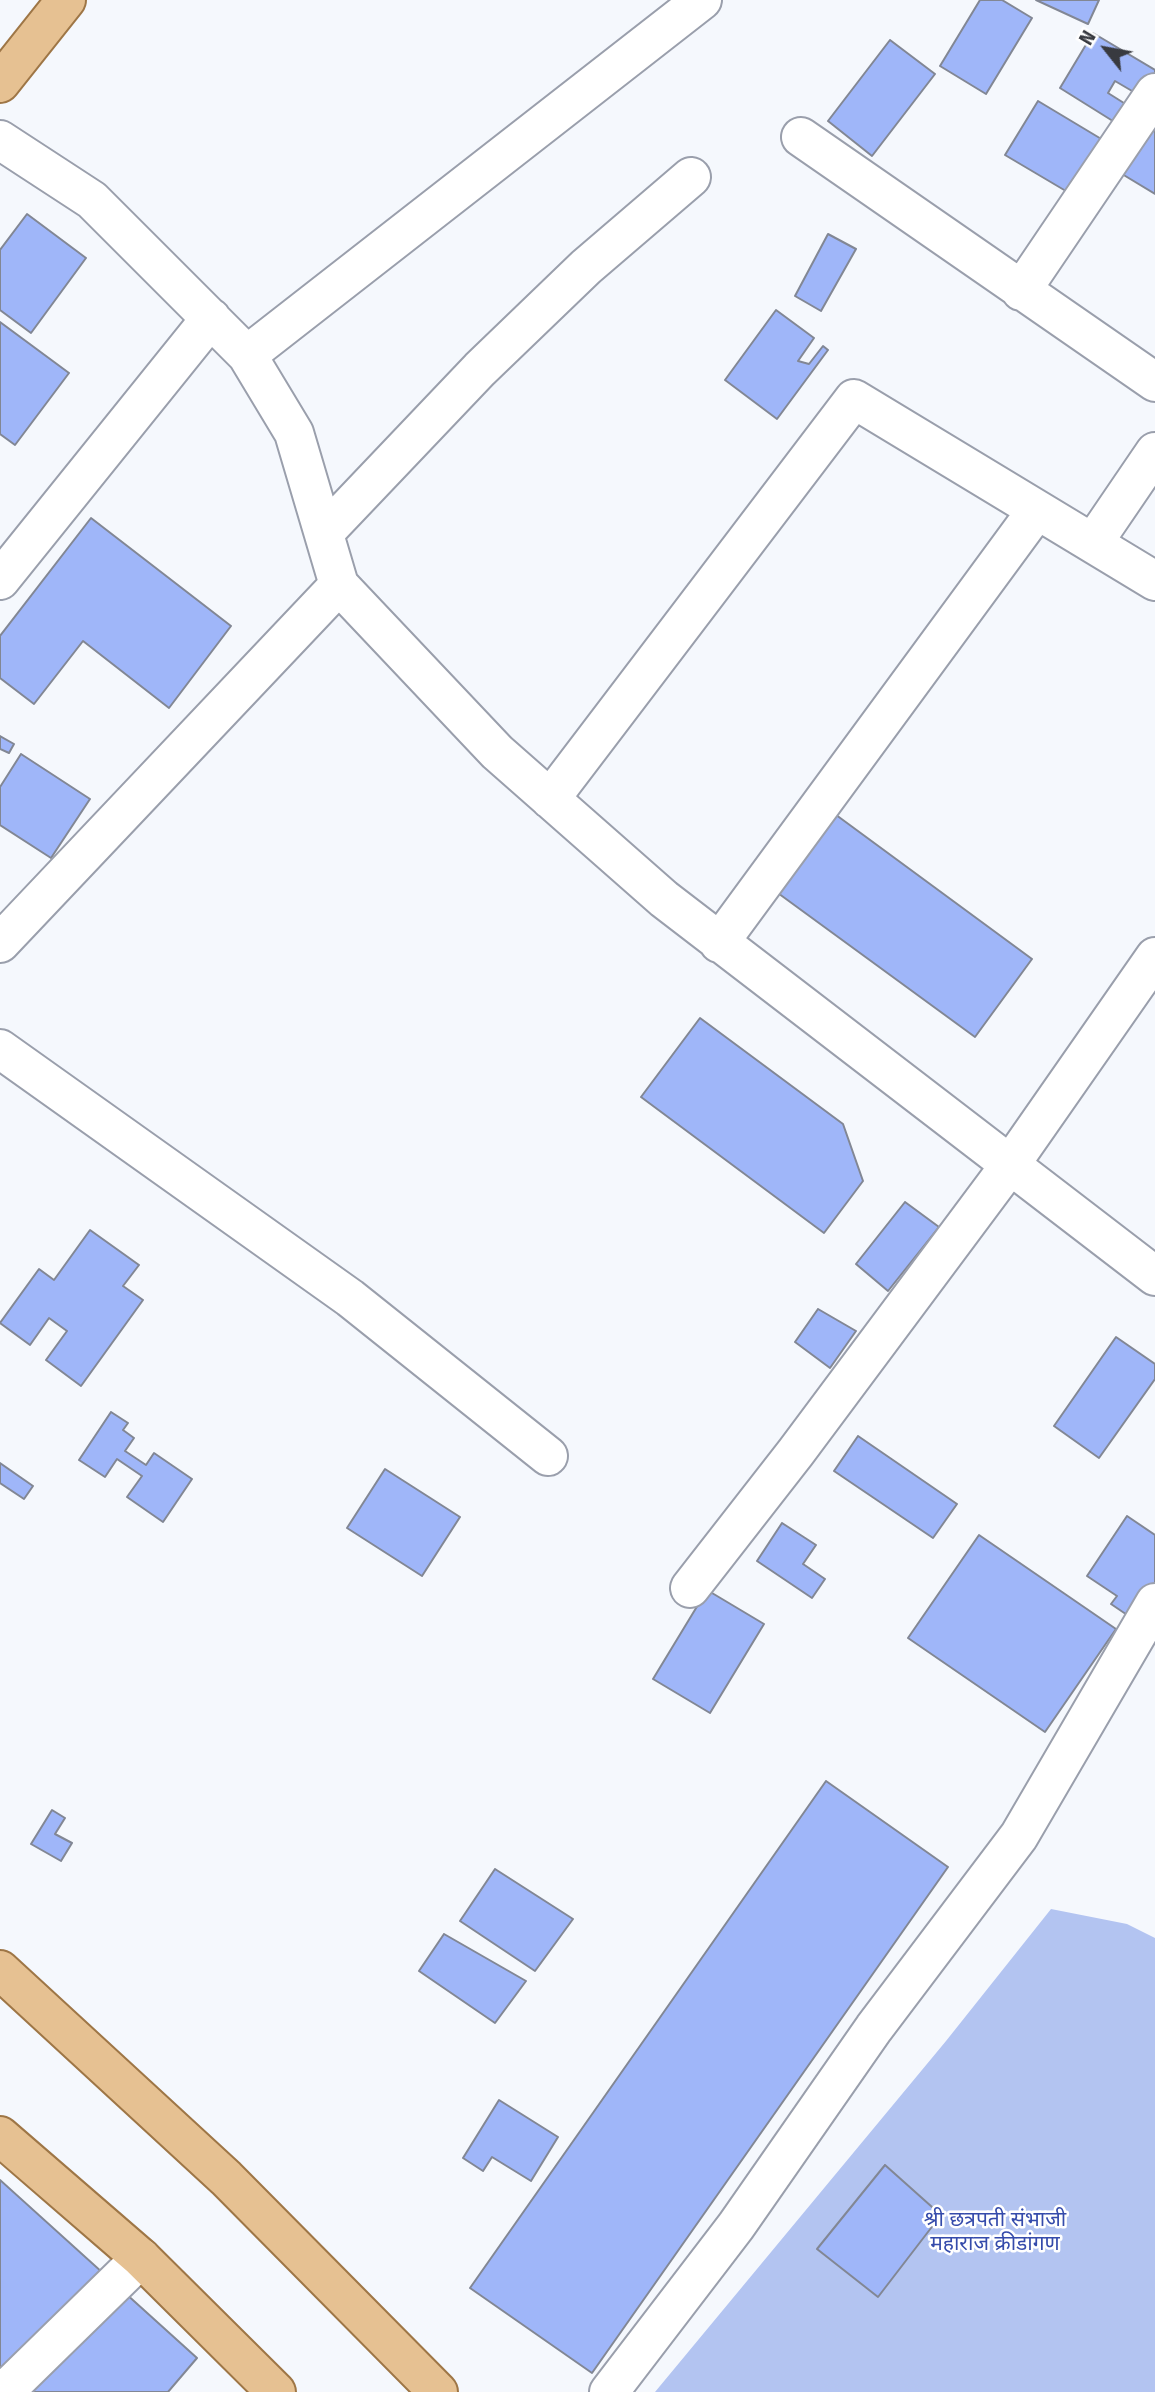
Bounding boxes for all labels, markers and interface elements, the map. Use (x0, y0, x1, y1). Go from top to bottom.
north arrow (1071, 14, 1141, 84)
text: N (1074, 27, 1101, 49)
park label: श्री छत्रपती संभाजी महाराज क्रीडांगण (924, 2207, 1066, 2257)

